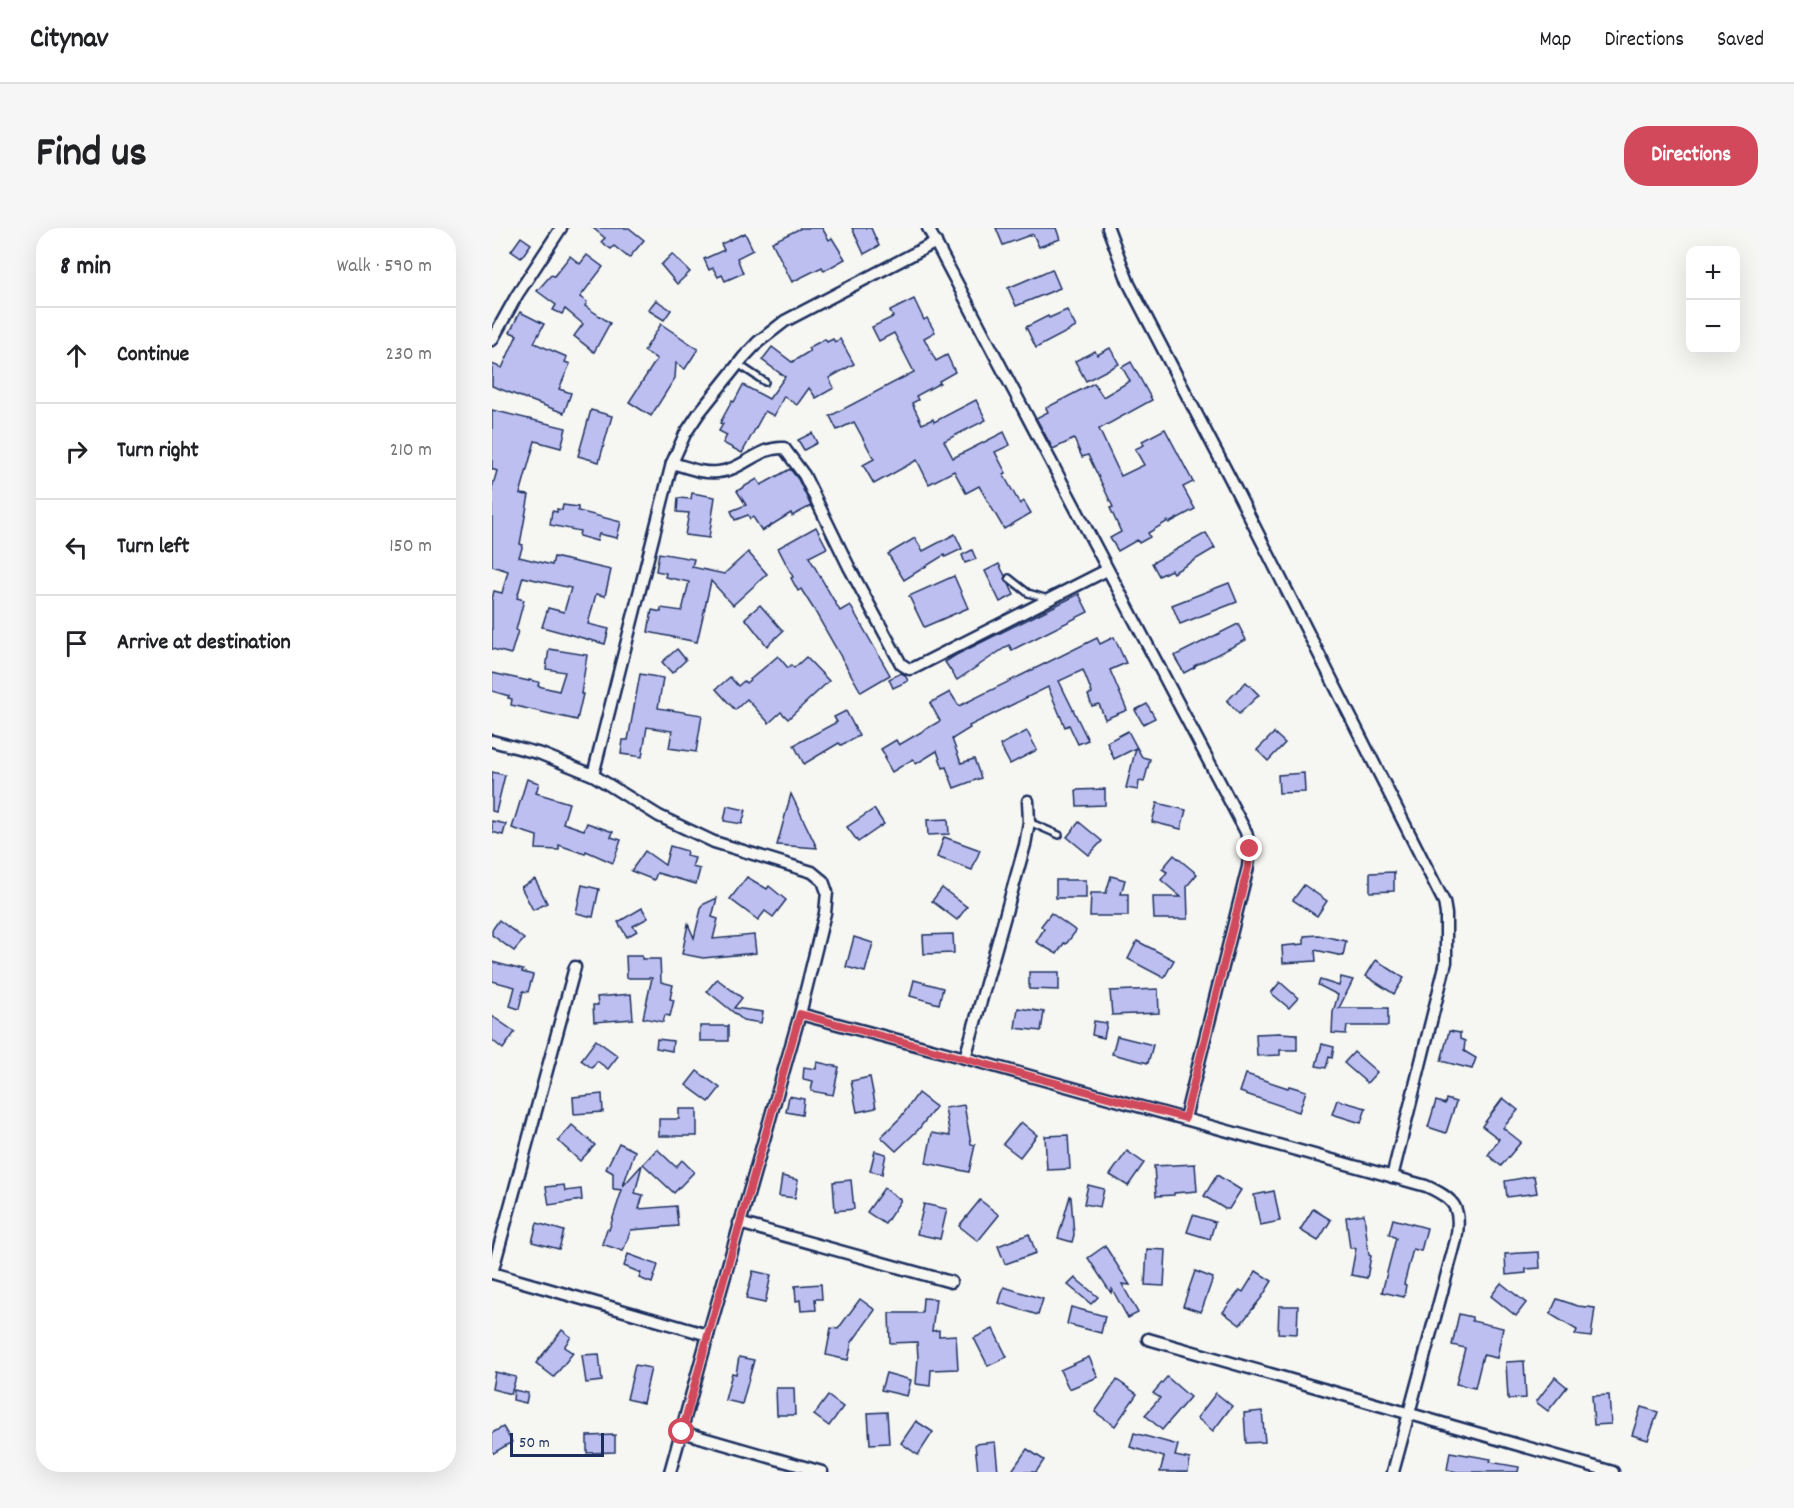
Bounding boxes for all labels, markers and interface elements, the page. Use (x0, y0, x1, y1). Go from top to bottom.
text: Citynav (30, 21, 108, 61)
text: Map (1540, 26, 1571, 56)
text: Directions (1604, 26, 1684, 56)
text: Saved (1717, 26, 1764, 56)
text: Find us (36, 126, 147, 186)
button: Directions (1624, 126, 1758, 186)
map controls (1686, 246, 1740, 354)
button: + (1686, 246, 1740, 300)
text: 8 min (60, 249, 111, 286)
text: Walk · 590 m (337, 253, 432, 281)
button: − (1686, 300, 1740, 354)
icon: ahead (60, 339, 93, 372)
text: Continue (117, 340, 189, 371)
text: 230 m (385, 341, 432, 369)
icon: right (60, 435, 93, 468)
text: Turn right (117, 436, 199, 467)
text: 210 m (390, 437, 432, 465)
icon: left (60, 531, 93, 564)
text: Turn left (117, 532, 189, 563)
text: 150 m (389, 533, 432, 561)
icon: arrive (60, 627, 93, 660)
text: Arrive at destination (117, 628, 291, 659)
route end (1236, 835, 1262, 861)
route start (668, 1418, 694, 1444)
scale bar (510, 1430, 604, 1458)
text: 50 m (519, 1432, 550, 1455)

